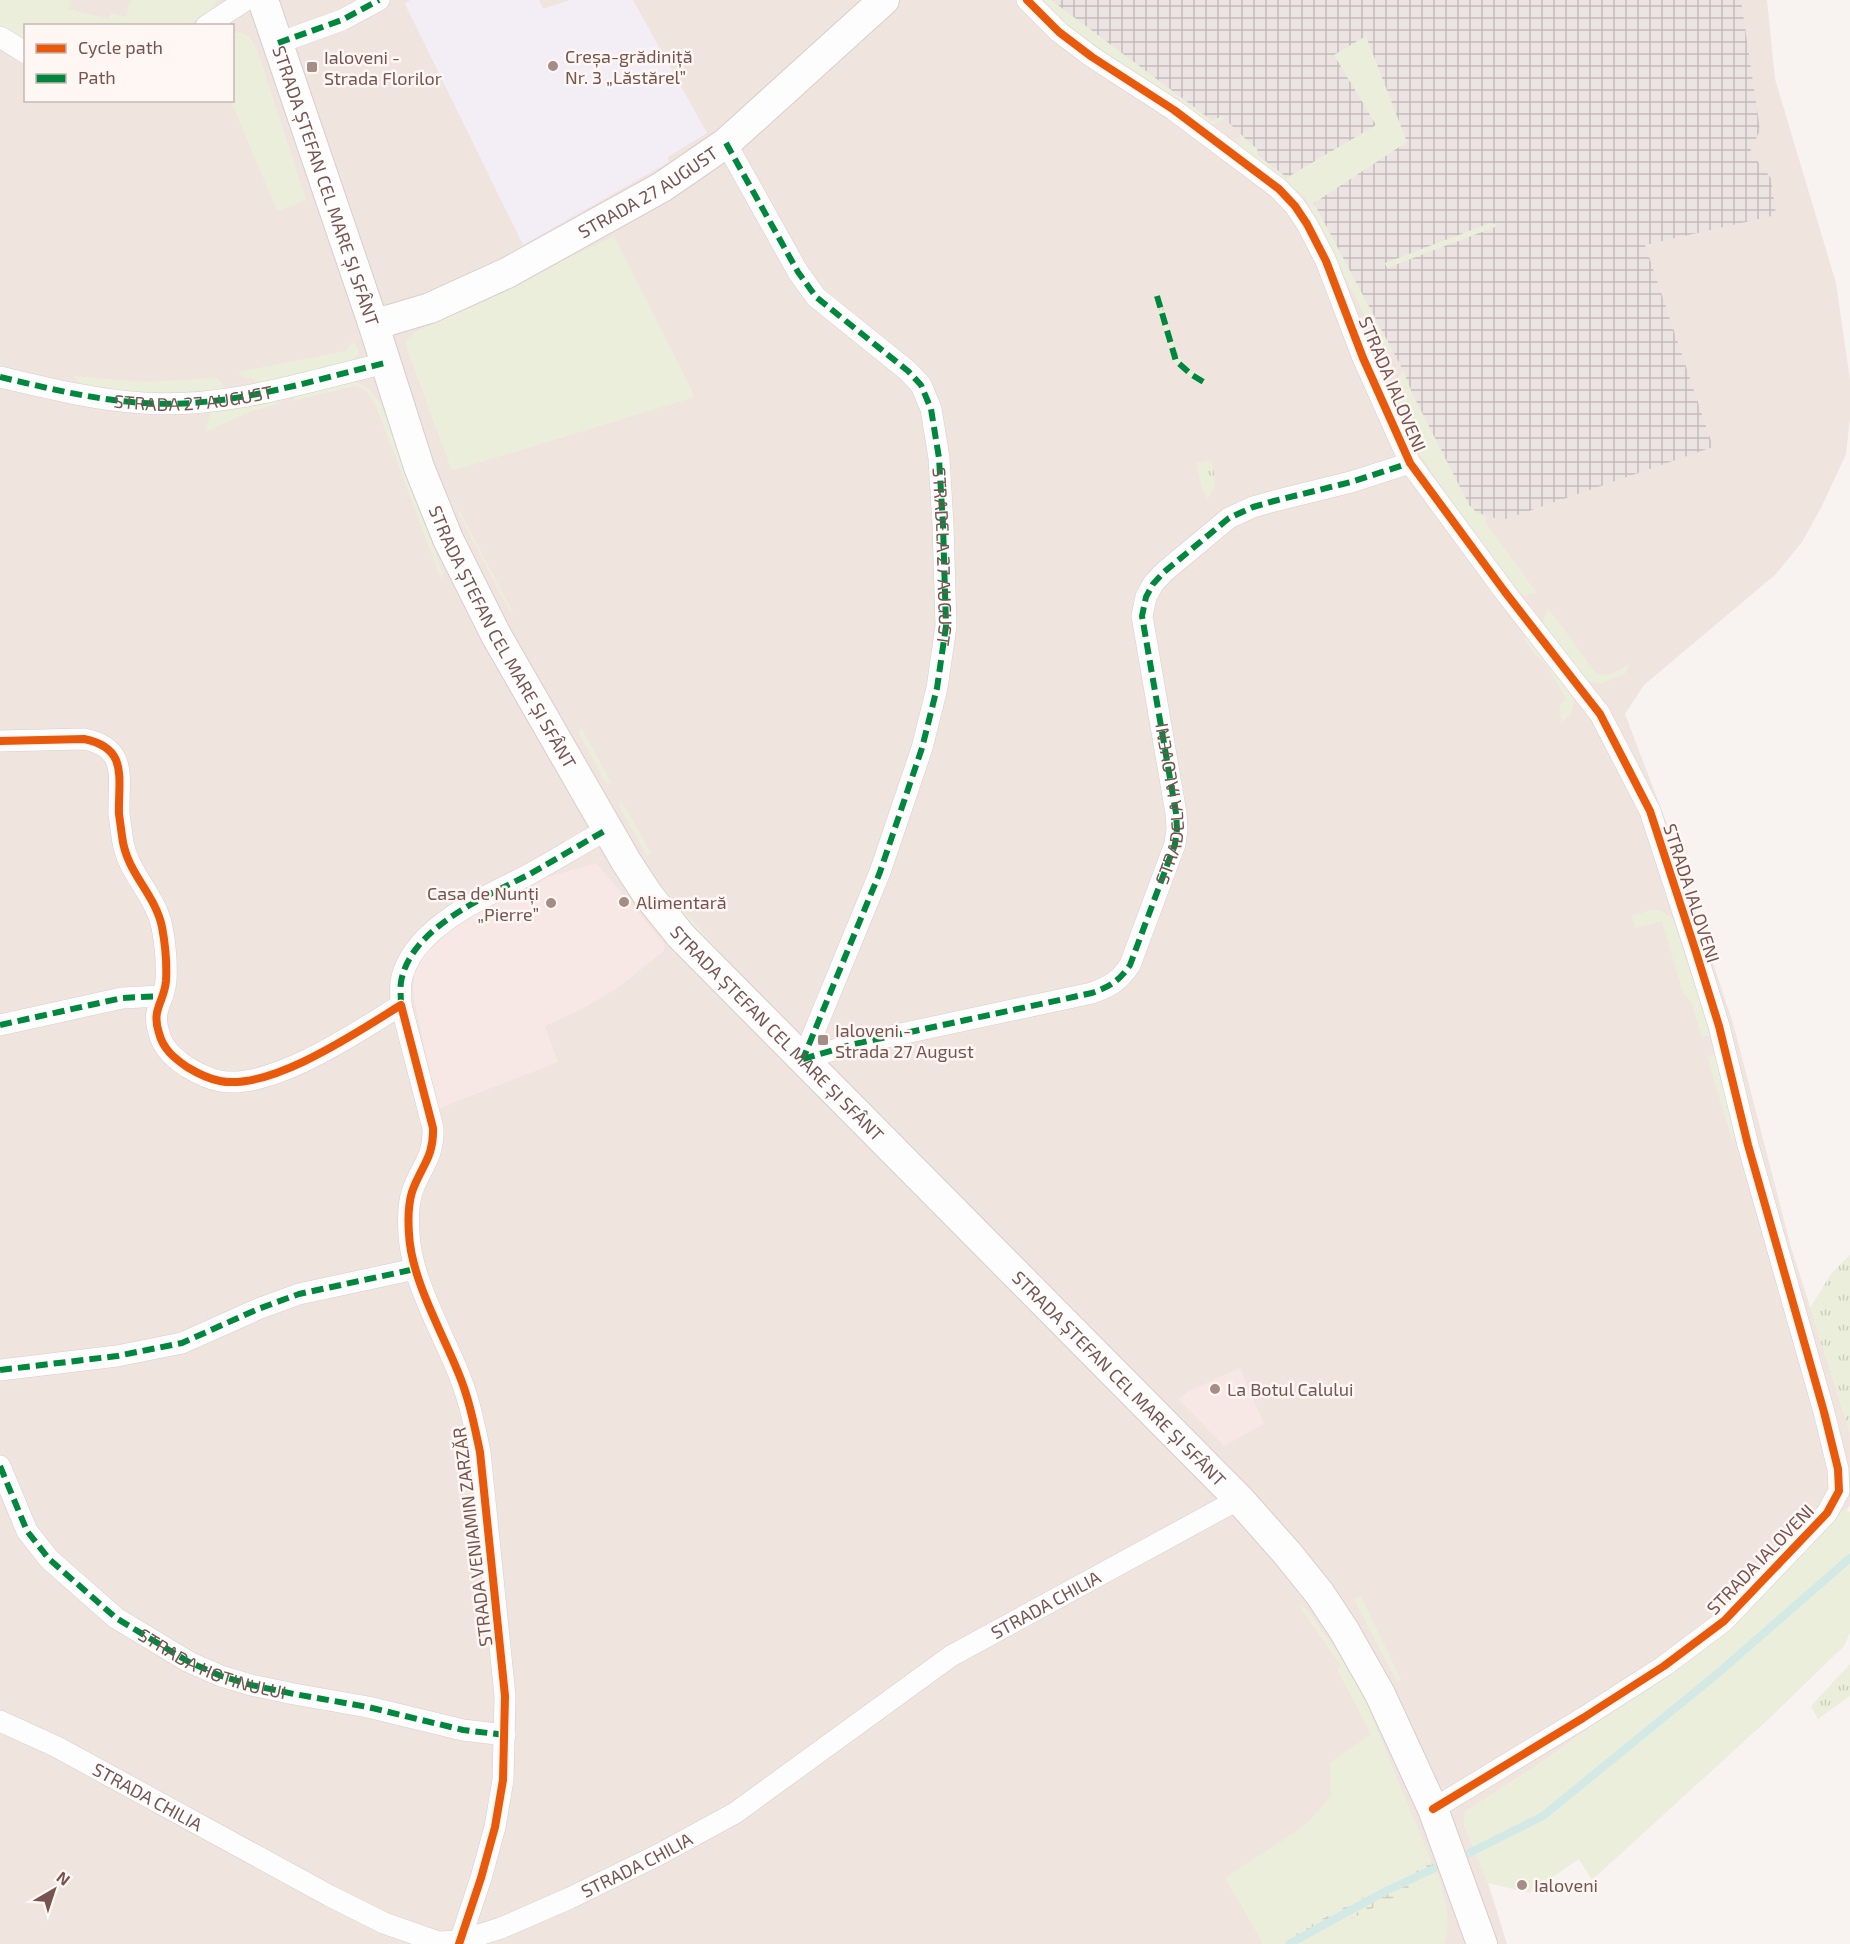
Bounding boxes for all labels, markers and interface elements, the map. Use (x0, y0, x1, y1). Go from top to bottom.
legend (24, 24, 234, 102)
text: Cycle path (78, 36, 163, 58)
street label: STRADA ȘTEFAN CEL MARE ȘI SFÂNT (268, 43, 384, 329)
place label: Creșa-grădiniță Nr. 3 „Lăstărel” (565, 45, 693, 88)
place label: Ialoveni - Strada Florilor (324, 46, 442, 89)
marker: Creșa-grădiniță Nr. 3 „Lăstărel” (546, 59, 560, 73)
marker: Ialoveni - Strada Florilor (305, 60, 319, 74)
text: Path (78, 66, 116, 88)
street label: STRADA 27 AUGUST (574, 141, 722, 243)
street label: STRADA IALOVENI (1355, 313, 1431, 455)
street label: STRADA 27 AUGUST (113, 380, 275, 415)
street label: STRADELA 27 AUGUST (929, 466, 957, 648)
street label: STRADA ȘTEFAN CEL MARE ȘI SFÂNT (425, 502, 581, 773)
street label: STRADELA IALOVENI (1150, 721, 1188, 887)
street label: STRADA IALOVENI (1659, 821, 1725, 965)
place label: Casa de Nunți „Pierre” (427, 882, 539, 925)
place label: Alimentară (636, 891, 727, 913)
marker: Alimentară (617, 895, 631, 909)
marker: Casa de Nunți „Pierre” (544, 896, 558, 910)
street label: STRADA ȘTEFAN CEL MARE ȘI SFÂNT (666, 921, 889, 1146)
place label: Ialoveni - Strada 27 August (835, 1019, 974, 1062)
marker: Ialoveni - Strada 27 August (816, 1033, 830, 1047)
street label: STRADA ȘTEFAN CEL MARE ȘI SFÂNT (1008, 1266, 1231, 1491)
place label: La Botul Calului (1227, 1378, 1353, 1400)
marker: La Botul Calului (1208, 1382, 1222, 1396)
street label: STRADA VENIAMIN ZARZĂR (448, 1426, 496, 1648)
street label: STRADA IALOVENI (1702, 1499, 1818, 1619)
street label: STRADA CHILIA (987, 1565, 1105, 1643)
street label: STRADA HOTINULUI (135, 1623, 288, 1703)
street label: STRADA CHILIA (89, 1758, 207, 1836)
street label: STRADA CHILIA (577, 1827, 697, 1902)
north arrow (24, 1860, 84, 1920)
text: N (53, 1867, 74, 1889)
place label: Ialoveni (1534, 1874, 1598, 1896)
marker: Ialoveni (1515, 1878, 1529, 1892)

